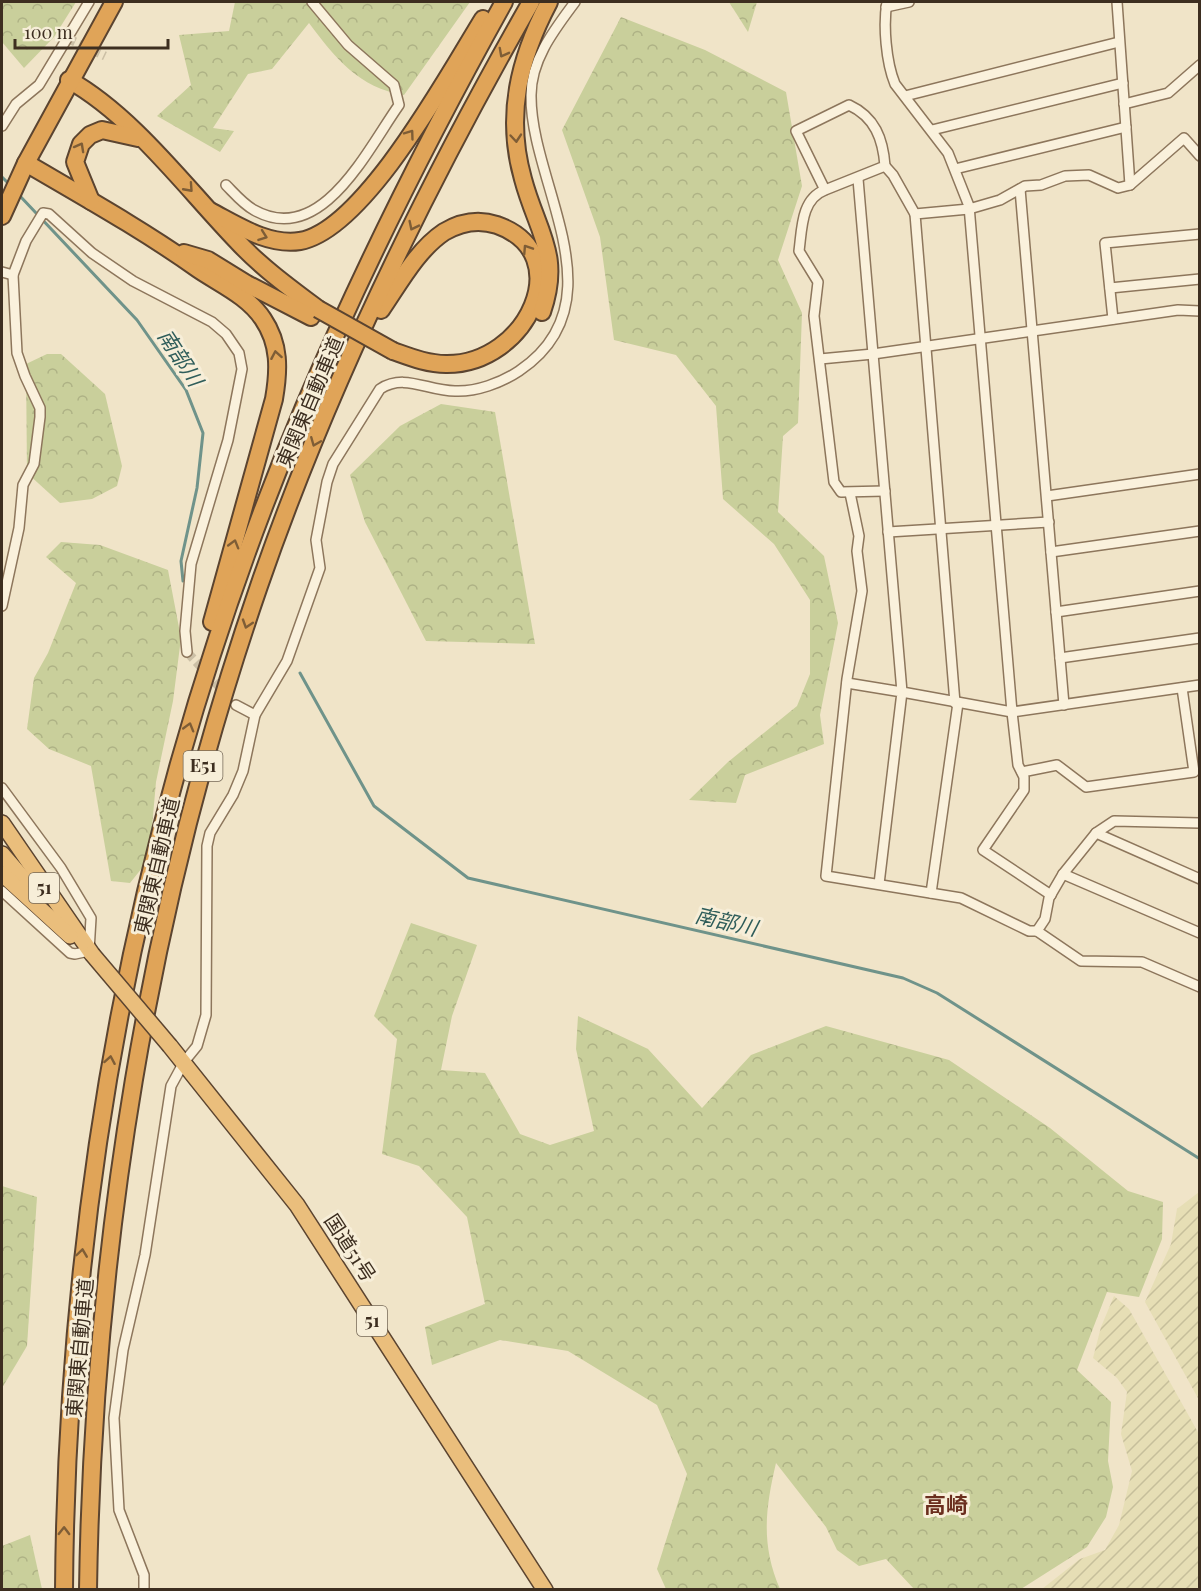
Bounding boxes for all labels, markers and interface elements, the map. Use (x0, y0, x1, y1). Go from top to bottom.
scale bar (15, 12, 168, 50)
text: 100 m (24, 20, 73, 44)
one-way arrow (499, 46, 510, 57)
one-way arrow (403, 129, 414, 140)
one-way arrow (509, 133, 522, 142)
one-way arrow (73, 143, 84, 153)
one-way arrow (182, 182, 193, 192)
one-way arrow (408, 219, 420, 230)
one-way arrow (257, 229, 268, 242)
one-way arrow (523, 245, 534, 256)
water label: 南部川 (153, 323, 212, 393)
street label: 東関東自動車道 (269, 332, 348, 471)
one-way arrow (271, 350, 283, 359)
one-way arrow (310, 435, 322, 446)
one-way arrow (227, 539, 239, 550)
one-way arrow (241, 618, 254, 629)
one-way arrow (182, 722, 194, 733)
road number: E51 (184, 751, 222, 781)
street label: 東関東自動車道 (127, 794, 184, 937)
road number: 51 (29, 873, 59, 903)
water label: 南部川 (693, 899, 762, 941)
one-way arrow (103, 1055, 116, 1065)
street label: 国道51号 (319, 1208, 383, 1286)
one-way arrow (75, 1248, 87, 1257)
street label: 東関東自動車道 (59, 1277, 98, 1419)
road number: 51 (357, 1306, 387, 1336)
district label: 高崎 (924, 1489, 968, 1519)
one-way arrow (58, 1527, 71, 1536)

